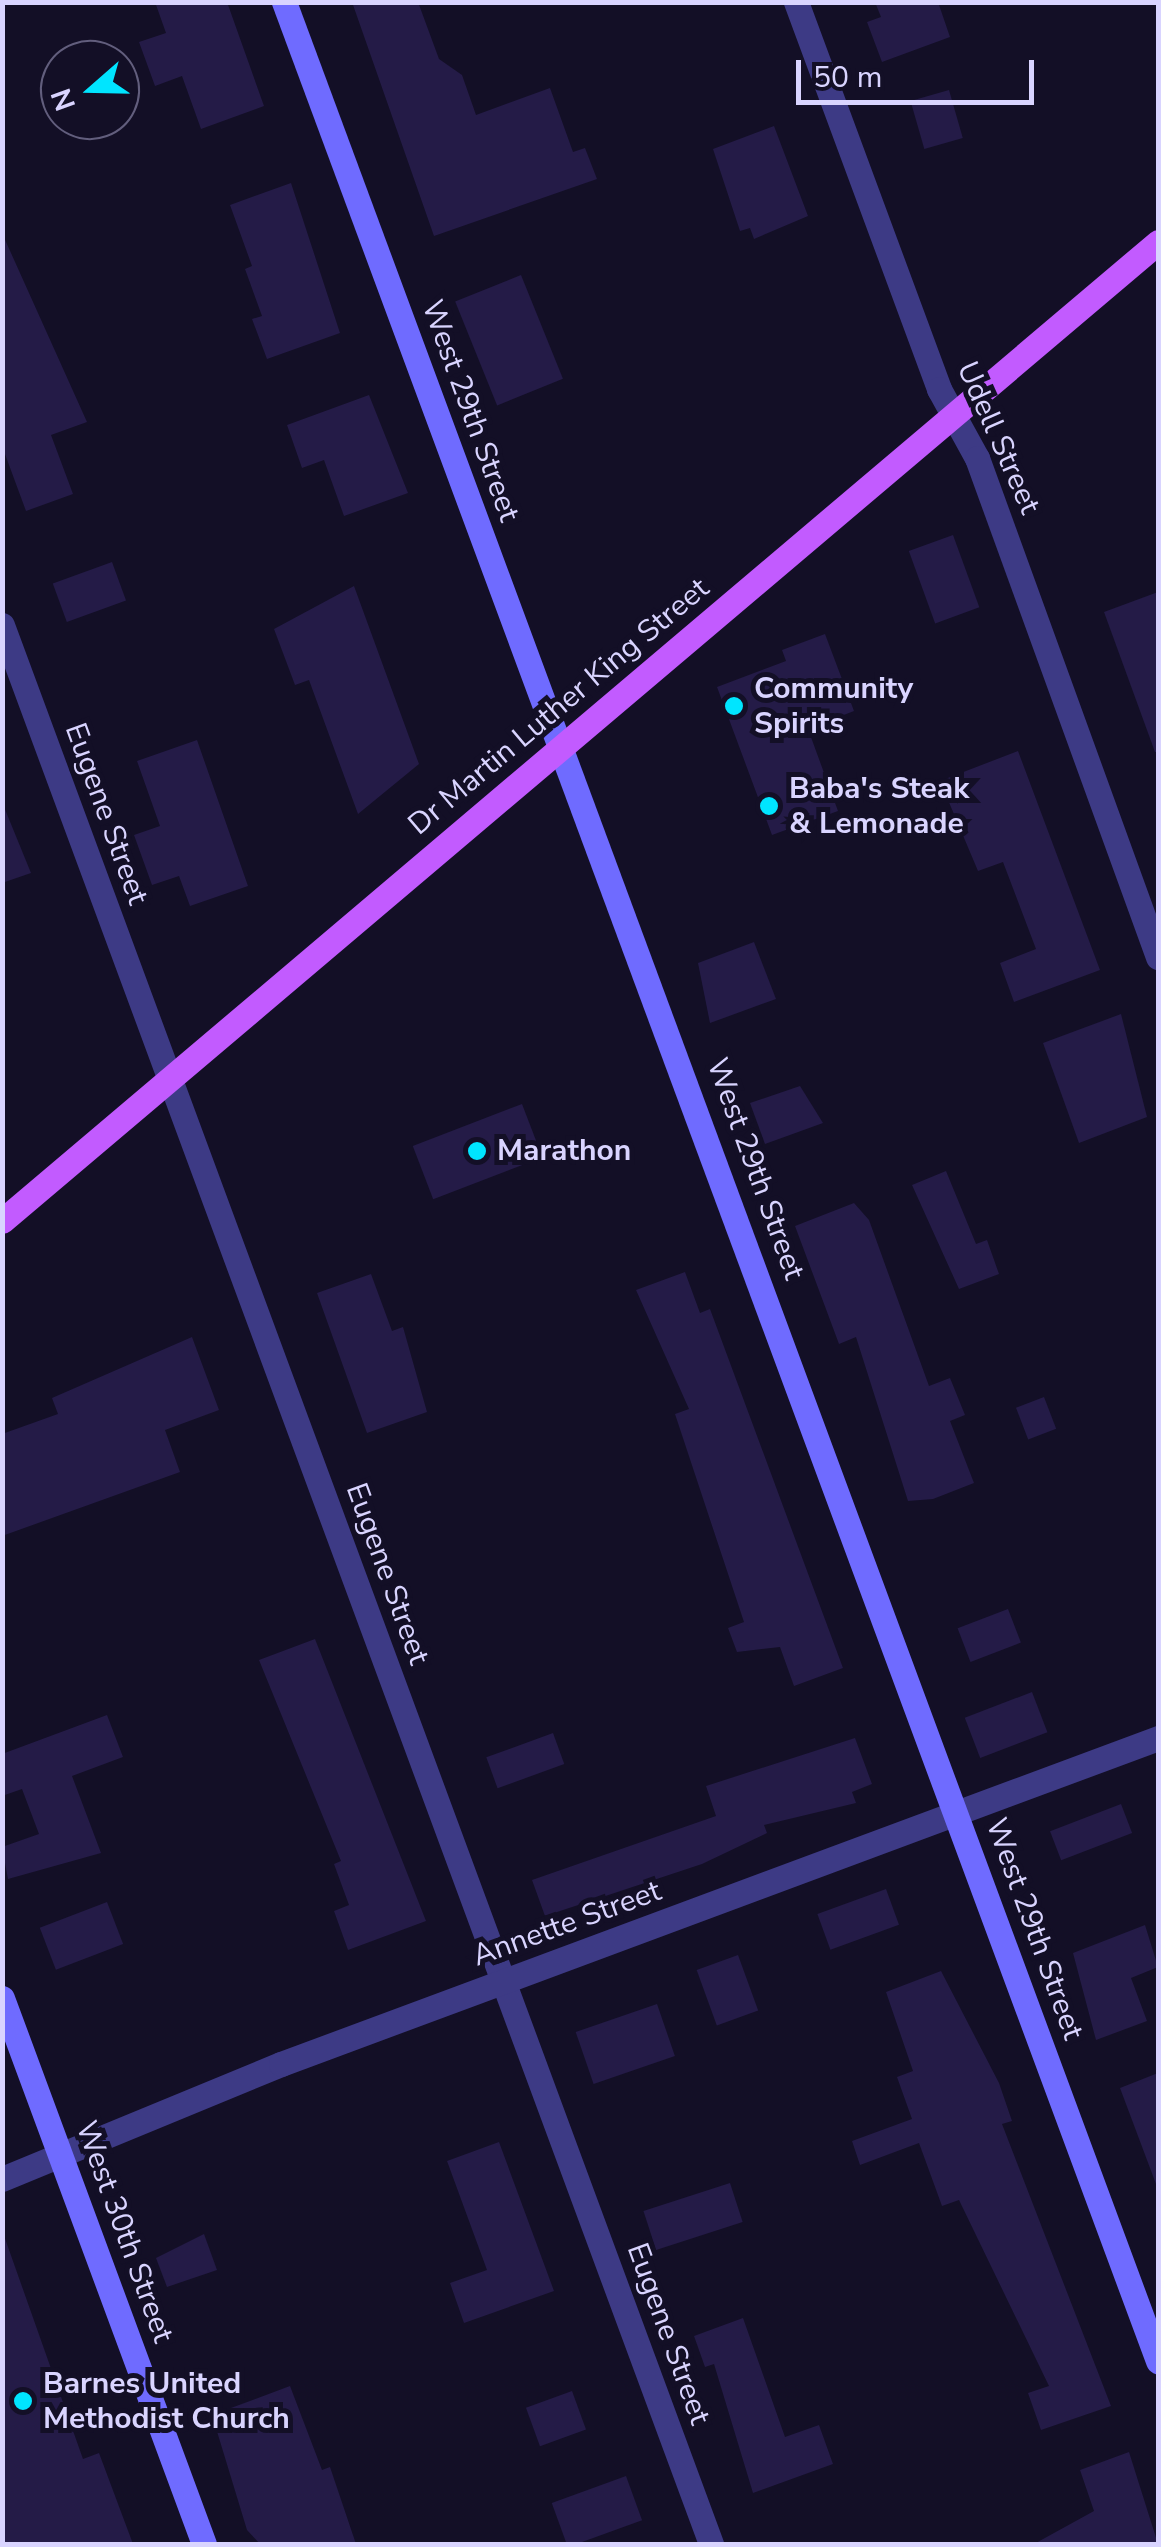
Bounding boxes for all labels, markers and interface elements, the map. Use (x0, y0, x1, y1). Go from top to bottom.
north arrow (40, 40, 140, 140)
scale bar (801, 40, 1038, 102)
text: 50 m (813, 57, 882, 98)
text: N (42, 83, 85, 116)
street label: West 29th Street (413, 295, 527, 527)
street label: Udell Street (948, 356, 1048, 520)
street label: Dr Martin Luther King Street (402, 571, 716, 843)
place label: Community Spirits (754, 671, 913, 742)
marker: Community Spirits (723, 695, 745, 717)
street label: Eugene Street (57, 718, 155, 910)
place label: Baba's Steak & Lemonade (789, 771, 969, 842)
marker: Baba's Steak & Lemonade (758, 795, 780, 817)
street label: West 29th Street (698, 1053, 812, 1285)
place label: Marathon (497, 1133, 631, 1169)
marker: Marathon (466, 1140, 488, 1162)
street label: Eugene Street (338, 1478, 436, 1670)
street label: West 29th Street (977, 1813, 1091, 2045)
street label: Annette Street (468, 1873, 666, 1975)
street label: West 30th Street (67, 2116, 181, 2348)
street label: Eugene Street (619, 2238, 717, 2430)
place label: Barnes United Methodist Church (43, 2366, 290, 2436)
marker: Barnes United Methodist Church (12, 2390, 34, 2412)

